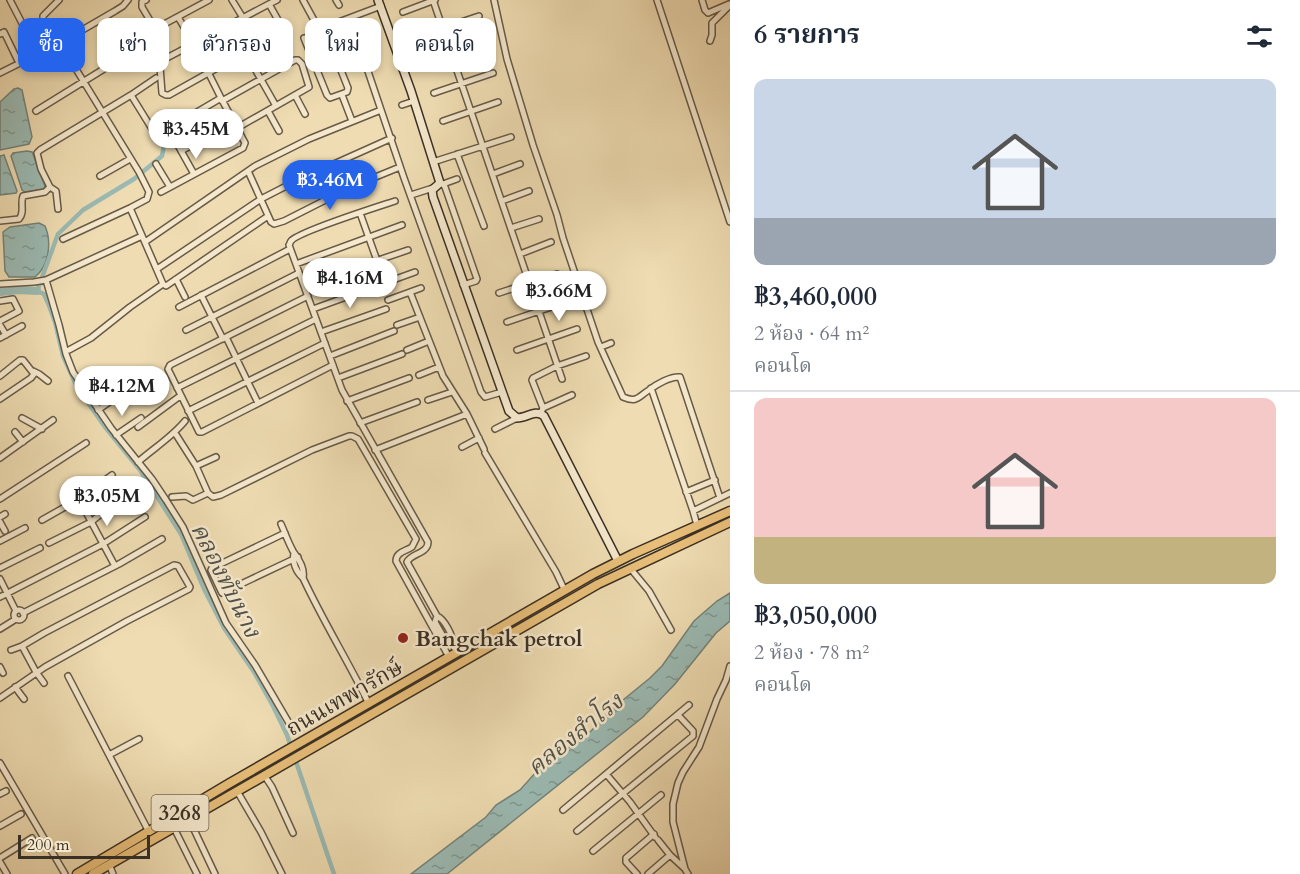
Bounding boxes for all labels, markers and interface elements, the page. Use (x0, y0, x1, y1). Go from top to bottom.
text: 6 รายการ (754, 17, 860, 52)
chip: ซื้อ (18, 18, 85, 72)
chip: เช่า (97, 18, 169, 72)
chip: ตัวกรอง (181, 18, 293, 72)
chip: ใหม่ (305, 18, 381, 72)
chip: คอนโด (393, 18, 496, 72)
icon: filters (1243, 20, 1276, 53)
pin: ฿3.45M (147, 109, 245, 160)
text: ฿3.45M (162, 115, 230, 142)
icon: home (961, 118, 1069, 226)
pin: ฿3.46M (281, 160, 379, 211)
text: ฿3.46M (296, 166, 364, 193)
pin: ฿4.16M (301, 258, 399, 309)
text: ฿4.16M (316, 264, 384, 291)
pin: ฿3.66M (510, 271, 608, 322)
text: ฿3.66M (525, 277, 593, 304)
text: ฿3,460,000 (754, 279, 877, 314)
text: 2 ห้อง · 64 m² (754, 320, 869, 347)
text: คอนโด (754, 352, 812, 379)
pin: ฿4.12M (73, 366, 171, 417)
text: ฿4.12M (88, 372, 156, 399)
icon: home (961, 437, 1069, 545)
pin: ฿3.05M (58, 476, 156, 527)
text: ฿3.05M (73, 482, 141, 509)
water label: คลองทับนาง (183, 517, 269, 644)
text: ฿3,050,000 (754, 598, 877, 633)
place label: Bangchak petrol (415, 624, 583, 654)
marker: Bangchak petrol (396, 631, 410, 645)
text: 2 ห้อง · 78 m² (754, 639, 869, 666)
street label: ถนนเทพารักษ์ (280, 652, 409, 743)
text: คอนโด (754, 671, 812, 698)
water label: คลองสำโรง (520, 684, 631, 783)
road number: 3268 (152, 795, 208, 831)
scale bar (18, 832, 150, 860)
text: 200 m (27, 834, 69, 856)

